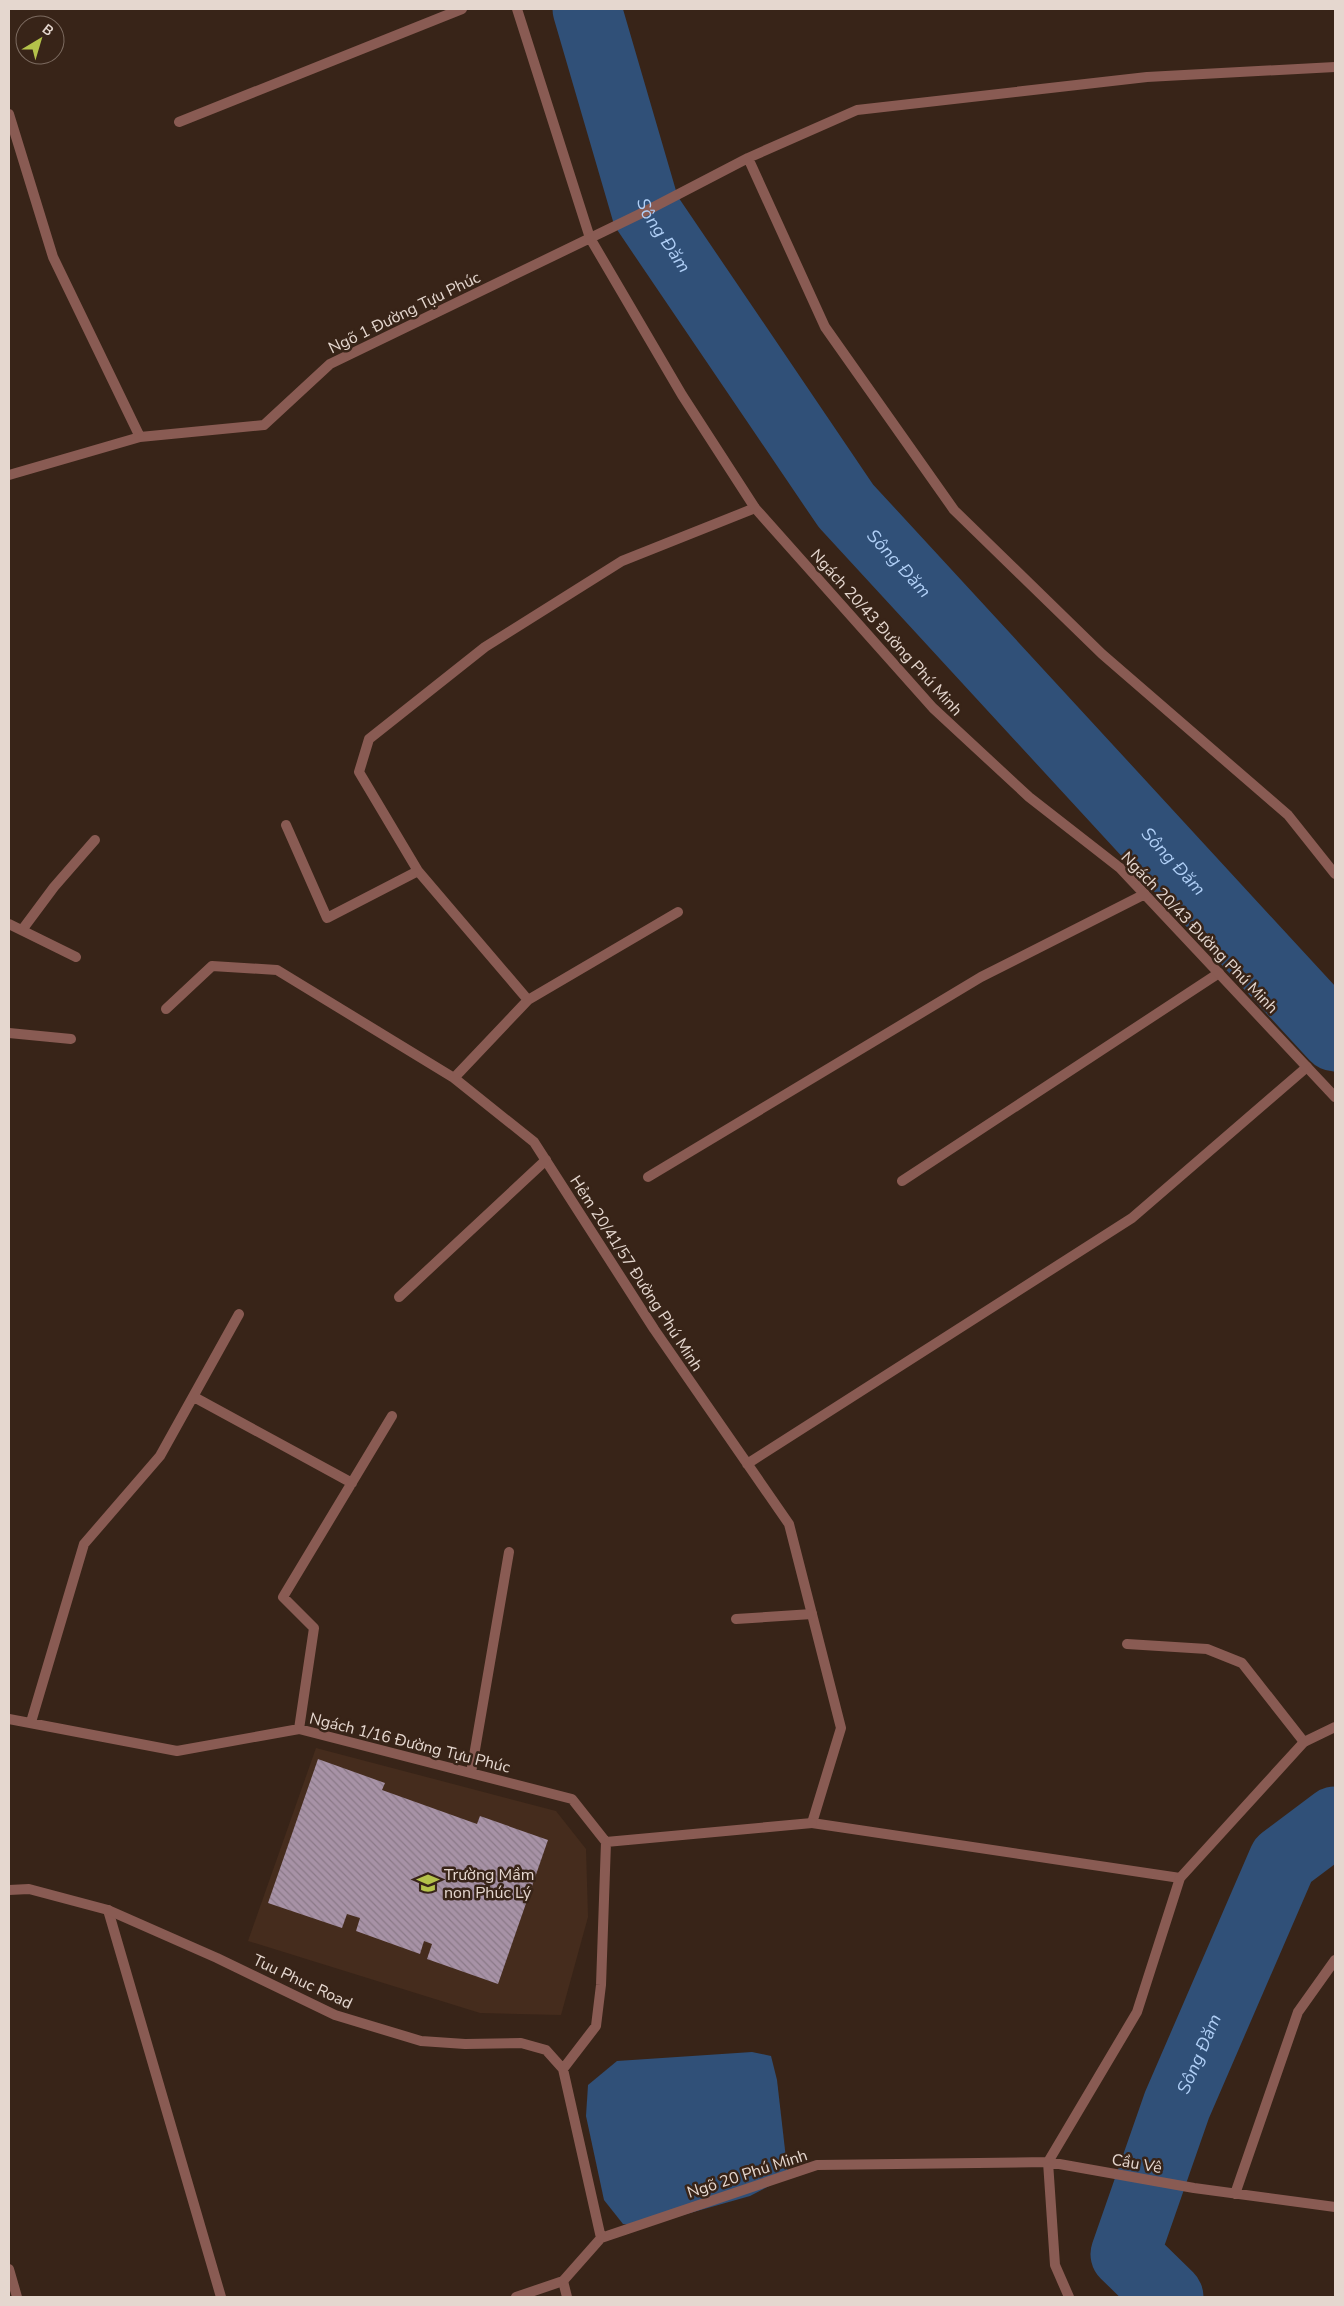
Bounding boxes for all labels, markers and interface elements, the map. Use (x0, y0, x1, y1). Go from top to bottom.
north arrow (15, 15, 65, 65)
text: B (38, 20, 57, 41)
water label: Sông Đăm (631, 195, 696, 277)
street label: Ngõ 1 Đường Tựu Phúc (325, 266, 485, 359)
water label: Sông Đăm (861, 524, 937, 603)
street label: Ngách 20/43 Đường Phú Minh (805, 544, 967, 721)
water label: Sông Đăm (1136, 822, 1211, 901)
street label: Ngách 20/43 Đường Phú Minh (1116, 847, 1283, 1019)
street label: Hẻm 20/41/57 Đường Phú Minh (564, 1171, 708, 1376)
street label: Ngách 1/16 Đường Tựu Phúc (307, 1707, 513, 1779)
place label: Trường Mầm non Phúc Lý (444, 1864, 534, 1904)
school or university icon: Trường Mầm non Phúc Lý (415, 1870, 441, 1896)
street label: Tuu Phuc Road (249, 1949, 356, 2015)
water label: Sông Đăm (1171, 2010, 1227, 2098)
street label: Ngõ 20 Phú Minh (684, 2144, 810, 2204)
street label: Cầu Vê (1110, 2149, 1164, 2179)

